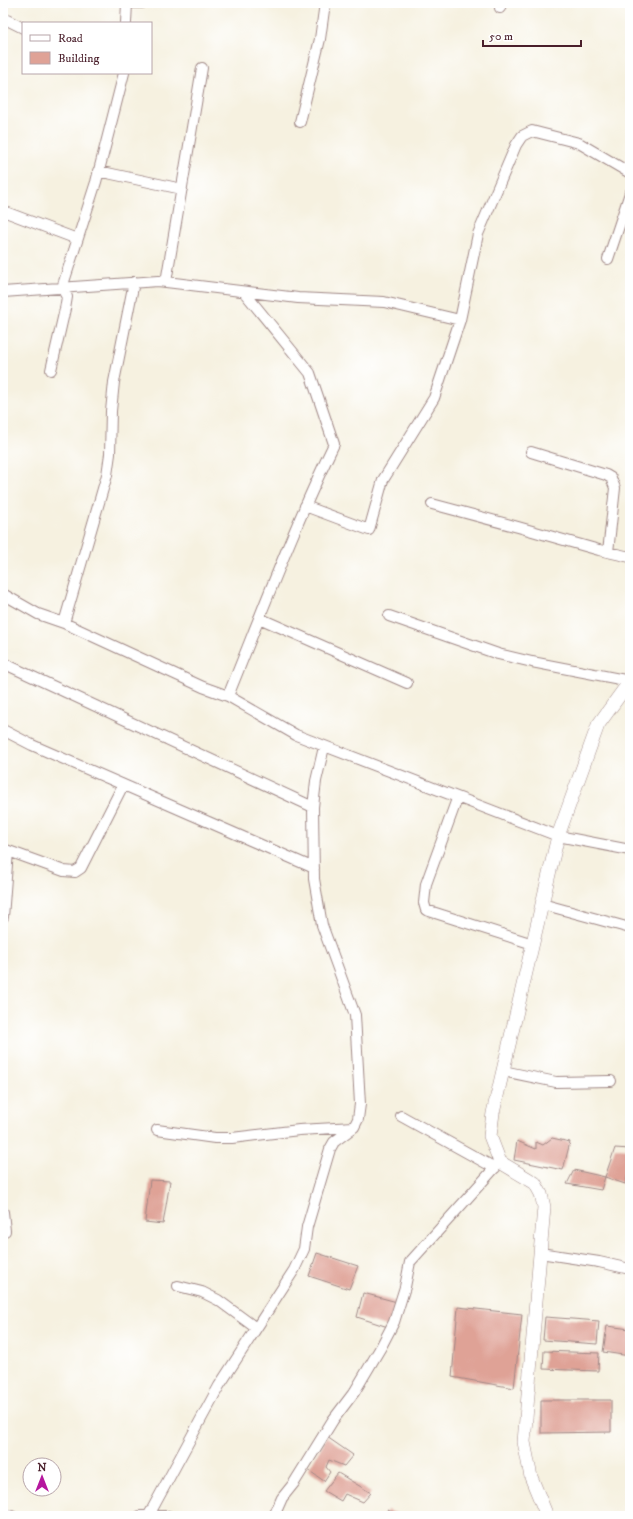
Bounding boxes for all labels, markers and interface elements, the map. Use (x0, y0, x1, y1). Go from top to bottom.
legend (22, 22, 152, 74)
scale bar (483, 22, 581, 48)
text: 50 m (489, 29, 513, 44)
text: Road (58, 31, 83, 46)
text: Building (58, 51, 99, 66)
north arrow (22, 1457, 62, 1497)
text: N (37, 1461, 47, 1475)

